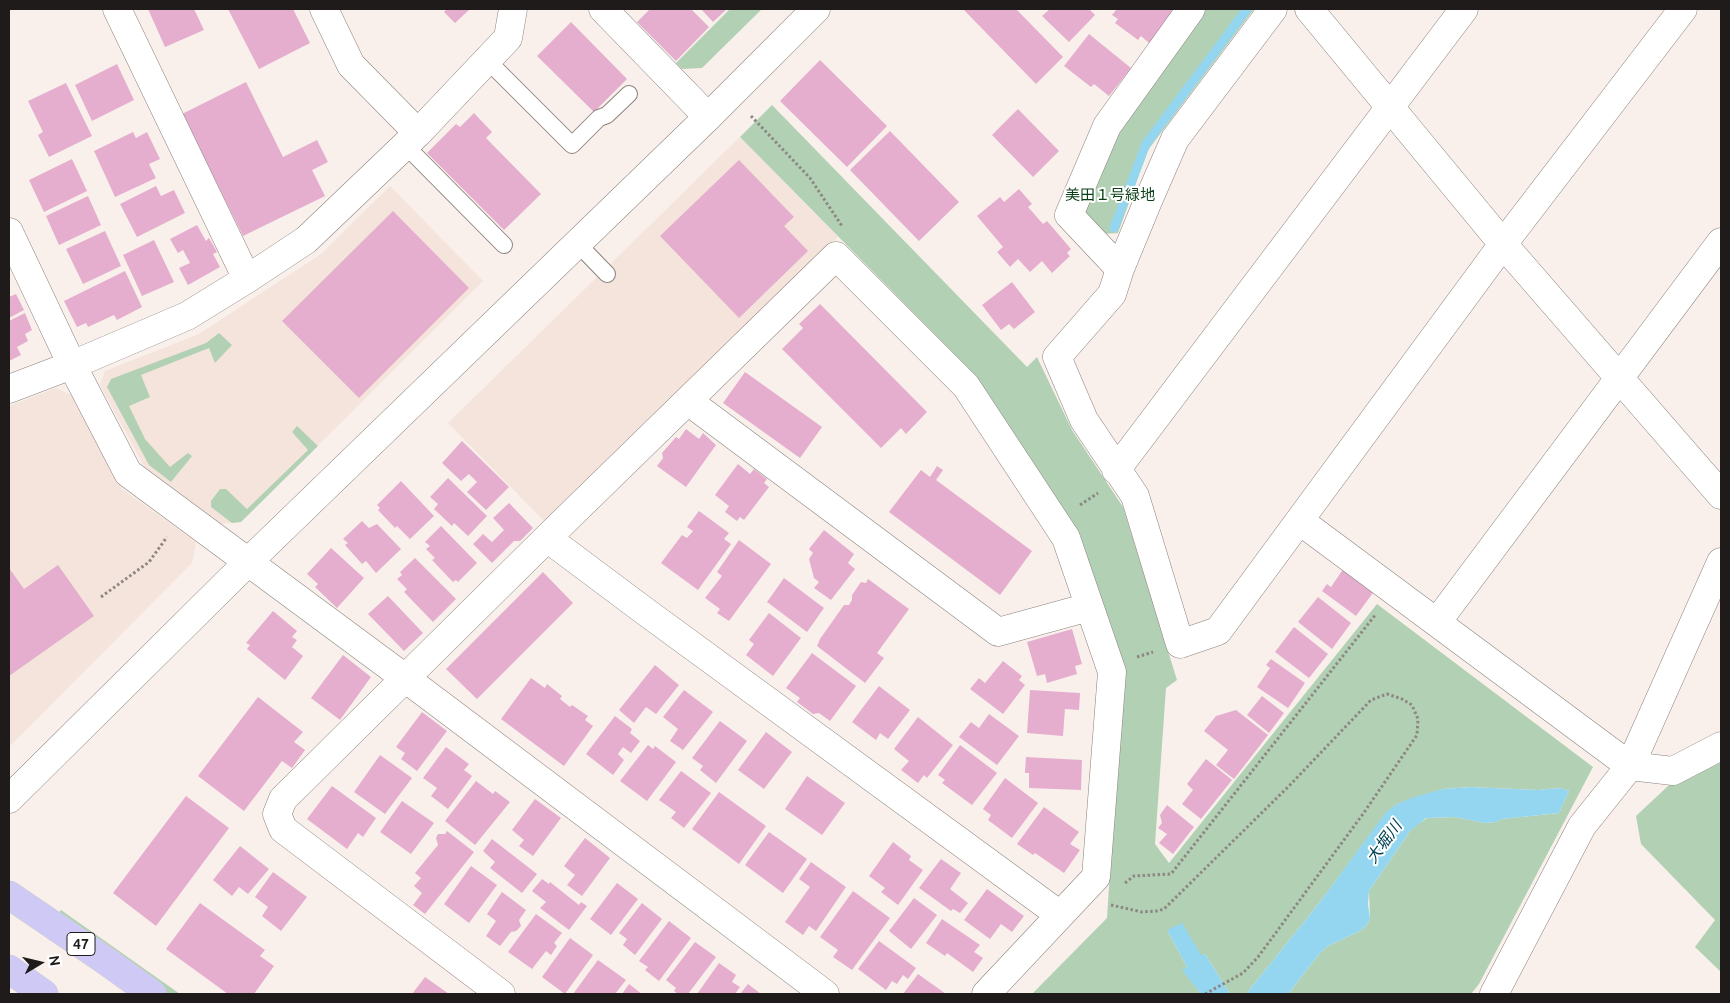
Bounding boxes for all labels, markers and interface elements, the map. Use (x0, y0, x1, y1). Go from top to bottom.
park label: 美田１号緑地 (1065, 186, 1155, 204)
water label: 大堀川 (1362, 817, 1406, 867)
road number: 47 (67, 932, 95, 956)
north arrow (15, 938, 65, 988)
text: N (46, 954, 64, 967)

